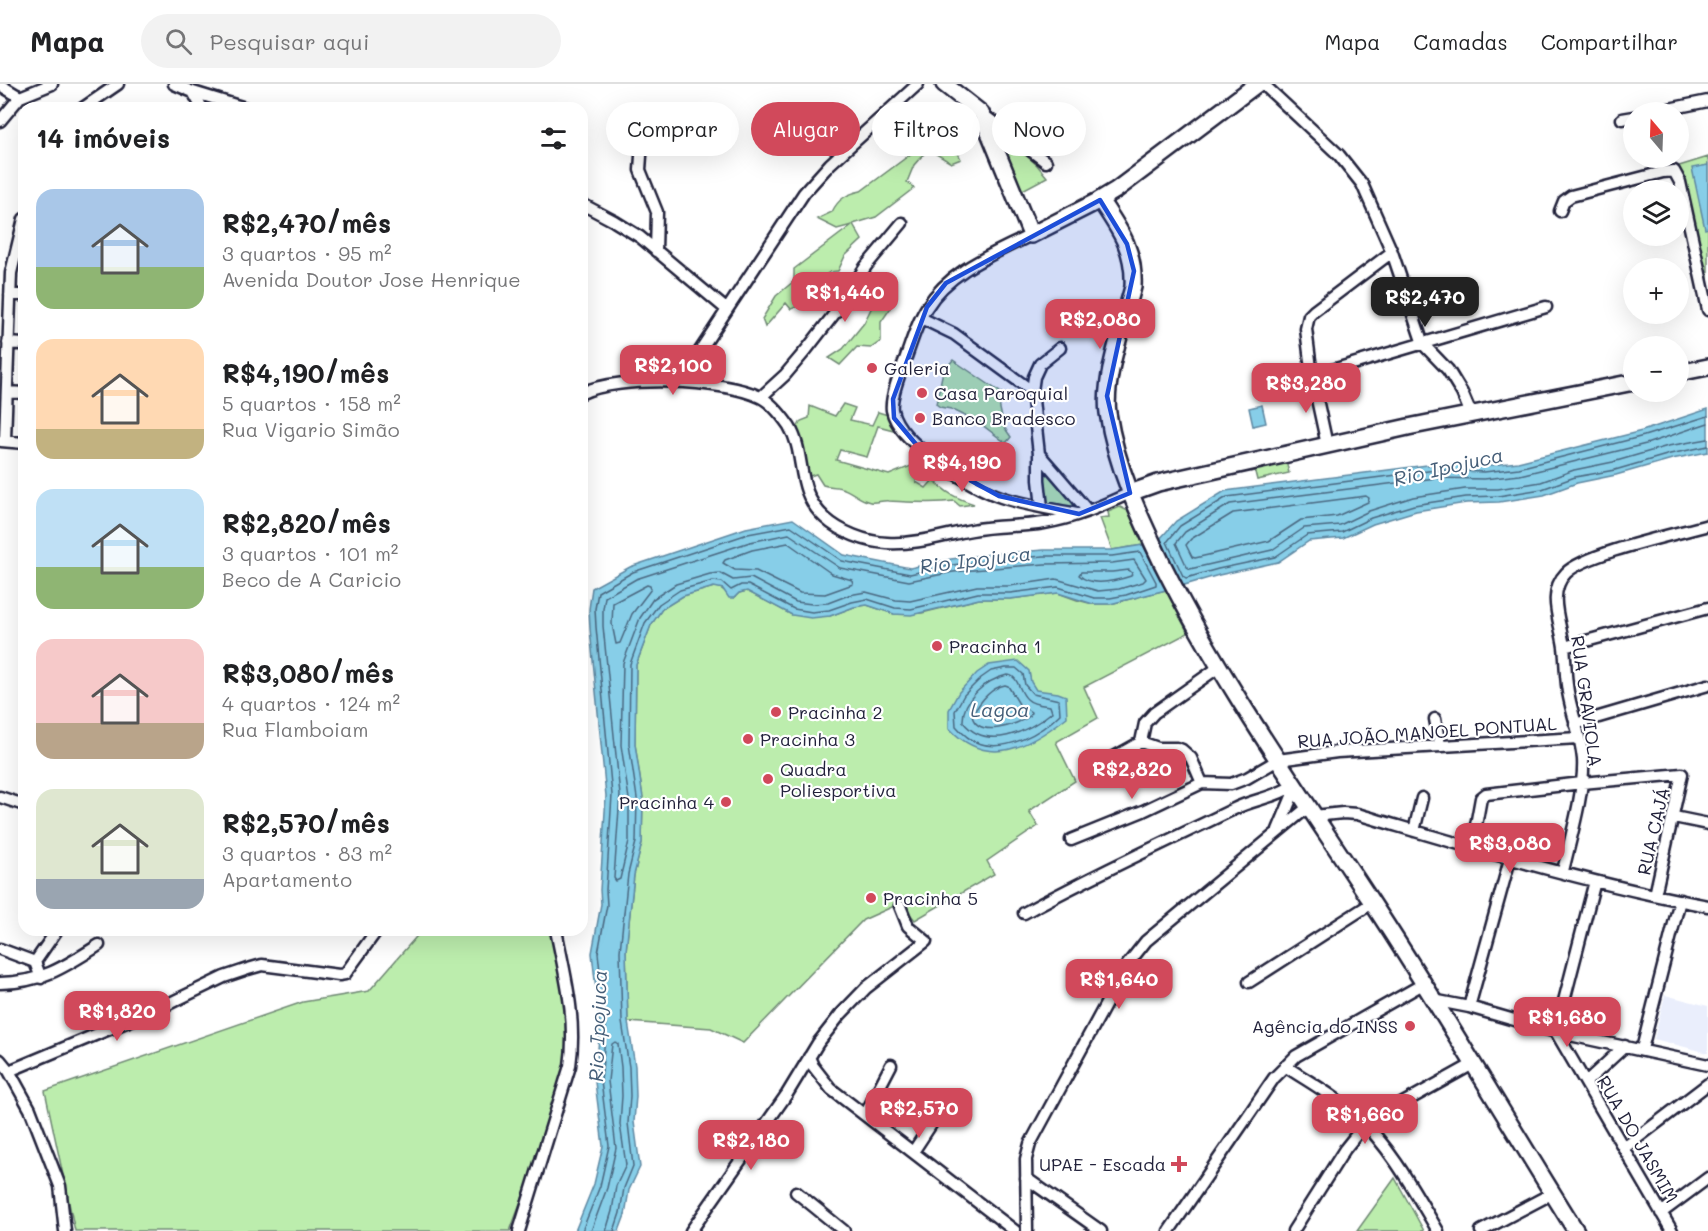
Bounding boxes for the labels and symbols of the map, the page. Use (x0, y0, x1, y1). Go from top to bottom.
north arrow (1623, 102, 1689, 168)
pin: R$1,440 (790, 272, 900, 323)
pin: R$2,470 (1370, 277, 1480, 328)
pin: R$2,080 (1045, 299, 1155, 350)
pin: R$2,100 (618, 345, 728, 396)
place label: Galeria (884, 356, 950, 380)
marker: Galeria (865, 361, 879, 375)
pin: R$3,280 (1251, 363, 1361, 414)
place label: Casa Paroquial (934, 381, 1068, 405)
marker: Casa Paroquial (915, 386, 929, 400)
place label: Banco Bradesco (932, 406, 1076, 430)
marker: Banco Bradesco (913, 411, 927, 425)
water label: Rio Ipojuca (1390, 441, 1506, 491)
pin: R$4,190 (907, 442, 1017, 493)
water label: Rio Ipojuca (918, 539, 1032, 579)
place label: Pracinha 1 (949, 634, 1041, 658)
street label: RUA GRAVIOLA (1566, 634, 1608, 768)
marker: Pracinha 1 (930, 639, 944, 653)
water label: Lagoa (971, 696, 1029, 722)
place label: Pracinha 2 (788, 700, 882, 724)
marker: Pracinha 2 (769, 705, 783, 719)
street label: RUA JOÃO MANOEL PONTUAL (1297, 711, 1558, 753)
place label: Pracinha 3 (760, 727, 855, 751)
marker: Pracinha 3 (741, 732, 755, 746)
pin: R$2,820 (1077, 749, 1187, 800)
place label: Quadra Poliesportiva (780, 757, 897, 802)
marker: Quadra Poliesportiva (761, 772, 775, 786)
street label: RUA CAJÁ (1631, 785, 1675, 877)
place label: Pracinha 4 (619, 790, 714, 814)
marker: Pracinha 4 (719, 795, 733, 809)
pin: R$3,080 (1455, 823, 1565, 874)
place label: Pracinha 5 (883, 886, 978, 910)
marker: Pracinha 5 (864, 891, 878, 905)
pin: R$1,640 (1064, 959, 1174, 1010)
water label: Rio Ipojuca (582, 970, 612, 1082)
pin: R$1,820 (62, 991, 172, 1042)
pin: R$1,680 (1512, 997, 1622, 1048)
place label: Agência do INSS (1252, 1014, 1398, 1038)
marker: Agência do INSS (1403, 1019, 1417, 1033)
street label: RUA DO JASMIM (1592, 1071, 1684, 1207)
pin: R$2,570 (864, 1088, 974, 1139)
pin: R$1,660 (1310, 1094, 1420, 1145)
pin: R$2,180 (696, 1120, 806, 1171)
place label: UPAE - Escada (1039, 1152, 1166, 1176)
marker: UPAE - Escada (1170, 1155, 1188, 1173)

